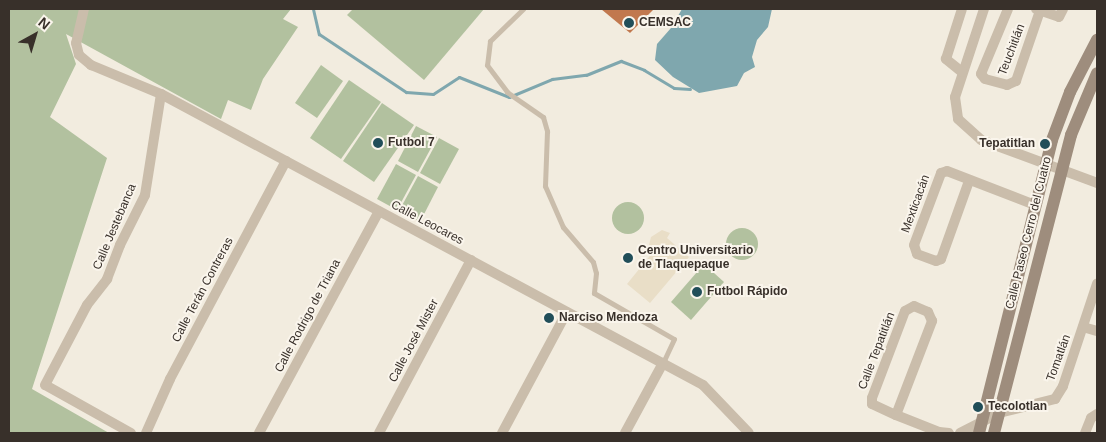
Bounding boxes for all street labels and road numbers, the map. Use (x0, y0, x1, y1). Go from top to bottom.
street label: Teuchitlán (996, 22, 1028, 78)
street label: Calle Paseo Cerro del Cuatro (1003, 155, 1055, 311)
street label: Mexticacán (899, 173, 933, 235)
street label: Calle Jestebanca (90, 182, 140, 272)
street label: Calle Leocares (388, 198, 466, 248)
street label: Calle Terán Contreras (169, 235, 237, 345)
street label: Calle Rodrigo de Triana (272, 257, 344, 375)
street label: Calle José Mister (386, 297, 442, 385)
street label: Calle Tepatitlán (856, 310, 898, 392)
street label: Tomatlán (1044, 333, 1074, 383)

